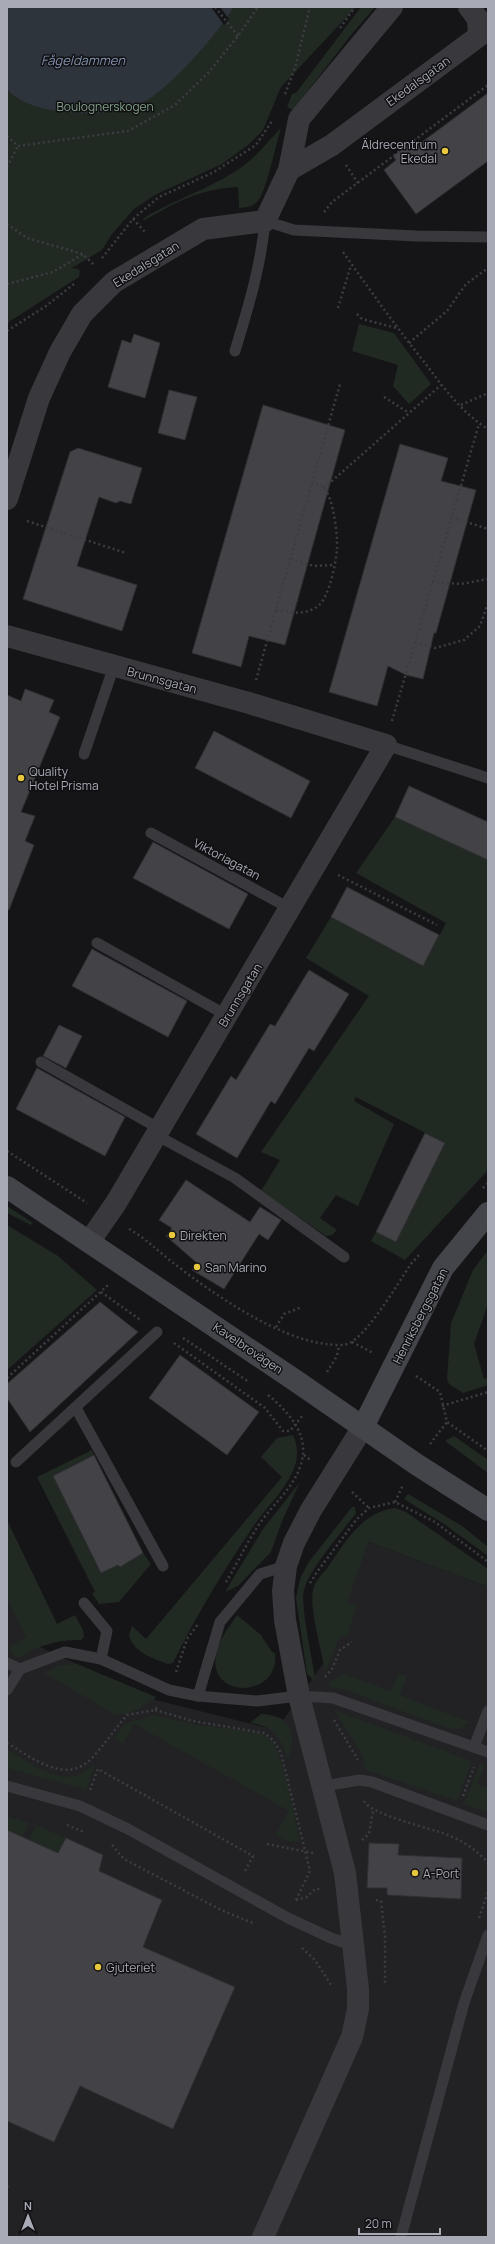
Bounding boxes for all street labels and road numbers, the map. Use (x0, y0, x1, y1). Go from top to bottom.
street label: Ekedalsgatan (383, 52, 453, 110)
street label: Ekedalsgatan (110, 237, 182, 291)
street label: Brunnsgatan (125, 663, 199, 697)
street label: Viktoriagatan (191, 834, 263, 884)
street label: Brunnsgatan (214, 960, 266, 1030)
street label: Henriksbergsgatan (388, 1265, 452, 1367)
street label: Kavelbrovägen (210, 1318, 286, 1378)

